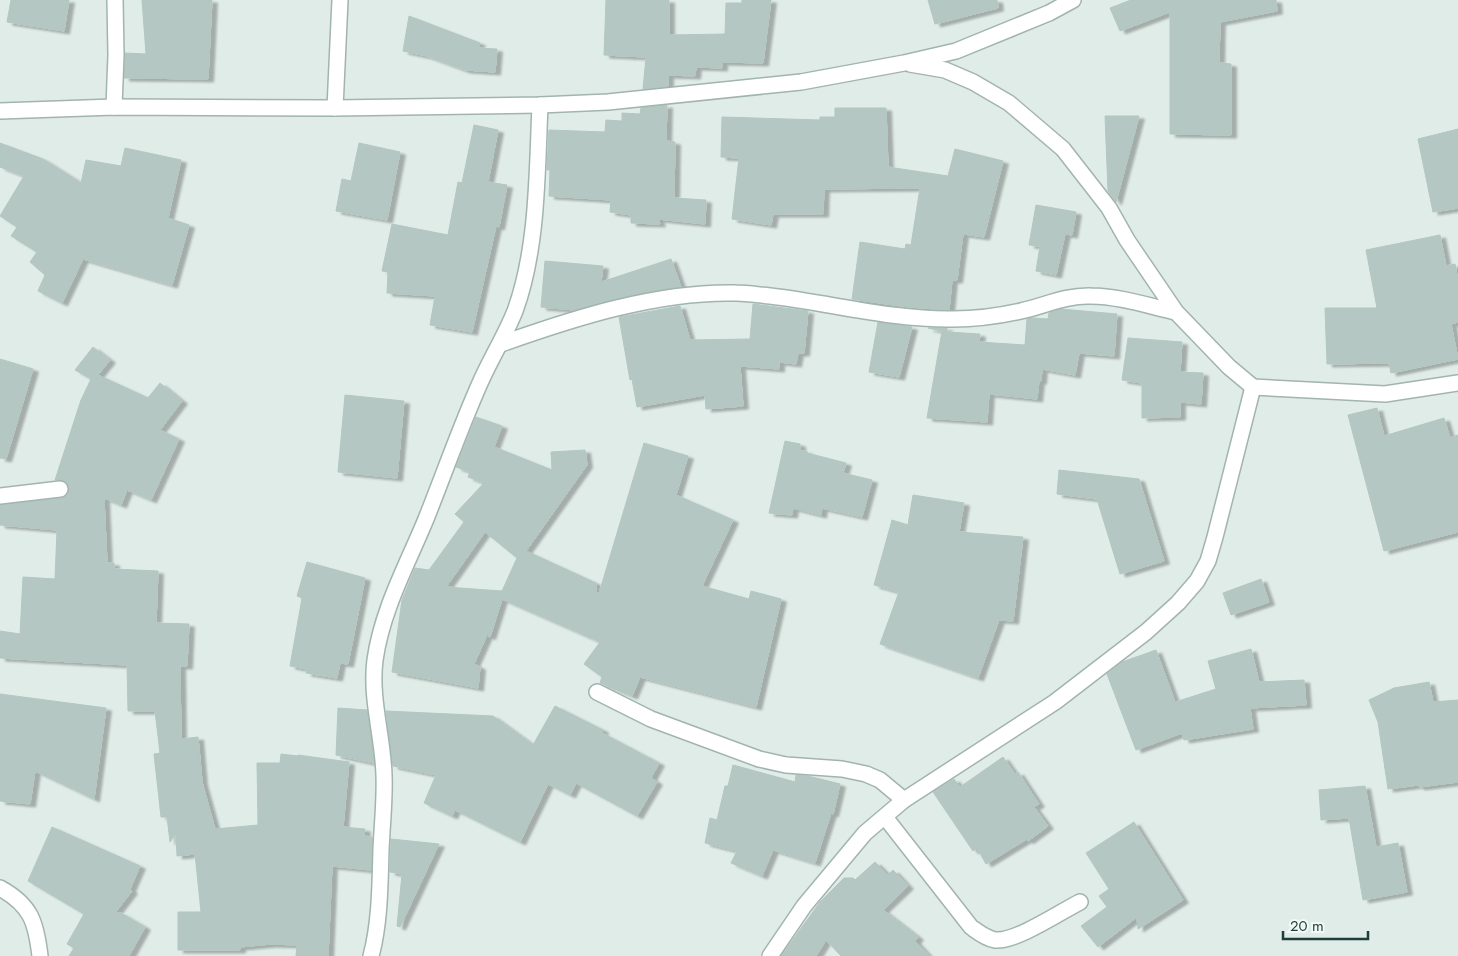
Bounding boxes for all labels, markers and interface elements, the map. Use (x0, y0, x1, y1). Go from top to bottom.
scale bar (1283, 908, 1368, 940)
text: 20 m (1290, 915, 1324, 937)

